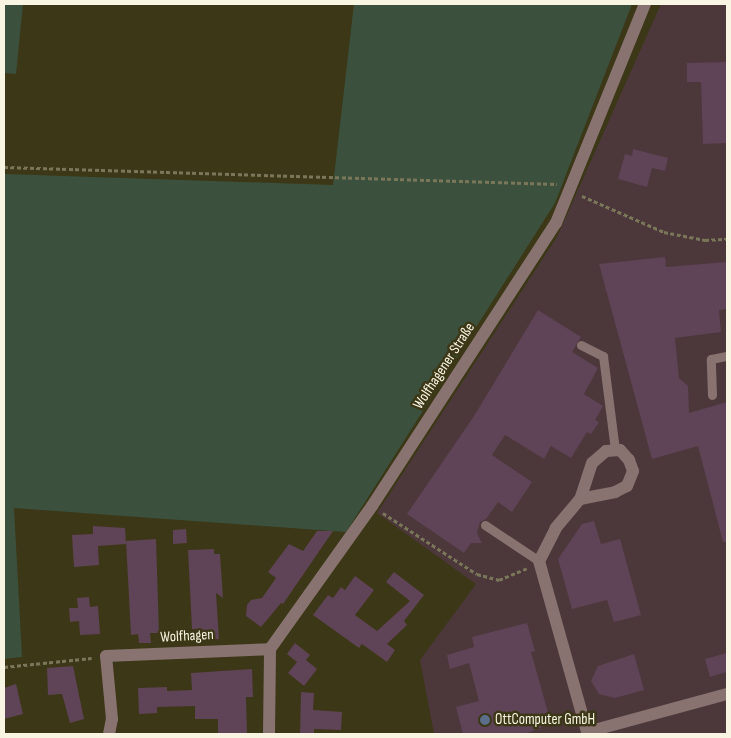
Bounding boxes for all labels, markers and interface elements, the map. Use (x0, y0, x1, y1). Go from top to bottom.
street label: Wolfhagener Straße (409, 319, 479, 413)
street label: Wolfhagen (160, 626, 214, 646)
place label: OttComputer GmbH (495, 711, 595, 729)
marker: OttComputer GmbH (479, 714, 491, 726)

